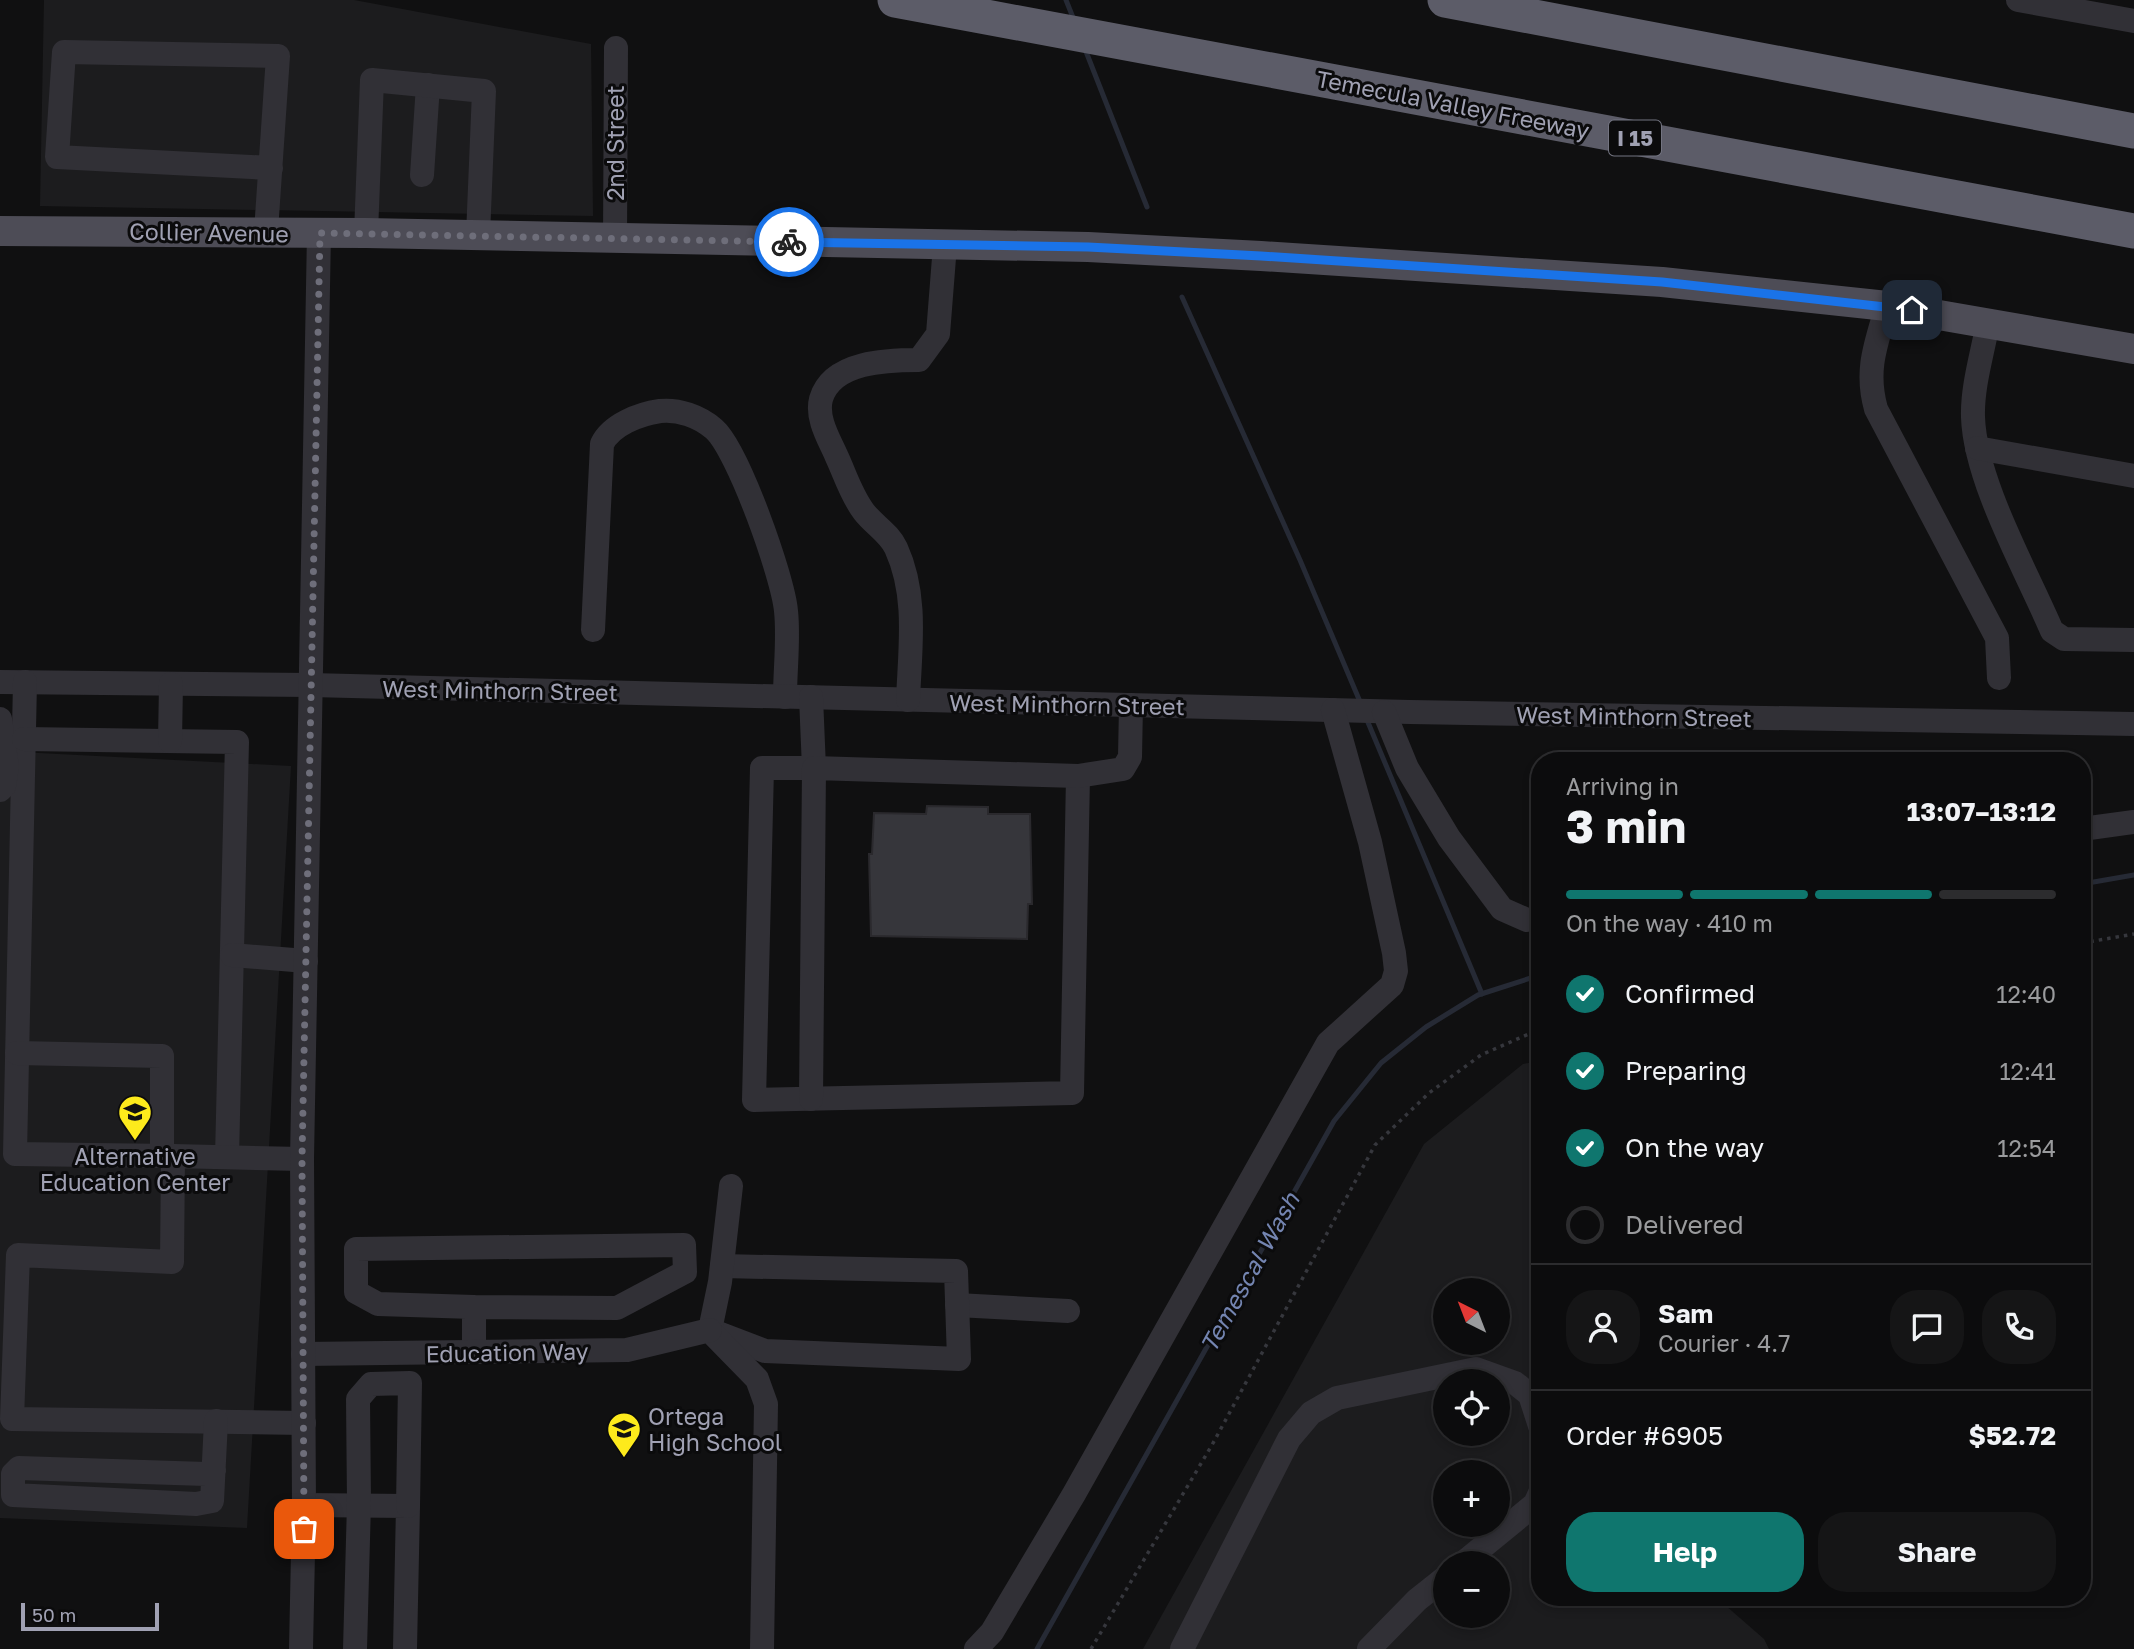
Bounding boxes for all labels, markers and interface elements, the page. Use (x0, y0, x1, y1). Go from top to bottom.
street label: Temecula Valley Freeway (1314, 64, 1592, 144)
street label: 2nd Street (601, 85, 629, 201)
road number: I 15 (1609, 120, 1661, 156)
courier (754, 207, 824, 277)
street label: Collier Avenue (129, 217, 289, 247)
icon: bike (770, 223, 808, 261)
pin (1882, 280, 1942, 340)
icon: home (1893, 291, 1931, 329)
street label: West Minthorn Street (382, 674, 618, 706)
street label: West Minthorn Street (949, 688, 1185, 720)
street label: West Minthorn Street (1516, 700, 1752, 732)
text: Arriving in (1566, 772, 1679, 800)
text: 13:07–13:12 (1907, 796, 2056, 827)
text: 3 min (1566, 798, 1686, 853)
text: On the way · 410 m (1566, 909, 1773, 937)
icon: check (1566, 975, 1604, 1013)
text: Confirmed (1625, 978, 1755, 1009)
text: 12:40 (1996, 980, 2056, 1008)
icon: check (1566, 1052, 1604, 1090)
text: Preparing (1625, 1055, 1747, 1086)
text: 12:41 (1999, 1057, 2056, 1085)
school or university icon: Alternative Education Center (116, 1093, 154, 1142)
icon: check (1566, 1129, 1604, 1167)
text: On the way (1625, 1132, 1764, 1163)
text: 12:54 (1997, 1134, 2056, 1162)
place label: Alternative Education Center (40, 1142, 230, 1196)
water label: Temescal Wash (1193, 1186, 1305, 1357)
text: Delivered (1625, 1209, 1744, 1240)
north arrow (1433, 1278, 1510, 1354)
map controls (1433, 1278, 1510, 1628)
button: person (1566, 1290, 1640, 1364)
button: chat (1890, 1290, 1964, 1364)
button: phone (1982, 1290, 2056, 1364)
text: Sam (1658, 1298, 1713, 1329)
text: Courier · 4.7 (1658, 1329, 1790, 1357)
street label: Education Way (425, 1337, 589, 1367)
button: locate (1433, 1369, 1510, 1446)
place label: Ortega High School (648, 1402, 782, 1456)
school or university icon: Ortega High School (605, 1410, 643, 1459)
text: Order #6905 (1566, 1420, 1723, 1451)
text: $52.72 (1969, 1420, 2056, 1451)
button: + (1433, 1460, 1510, 1537)
pin (274, 1499, 334, 1559)
icon: bag (285, 1510, 323, 1548)
button: Help (1566, 1512, 1804, 1592)
button: Share (1818, 1512, 2056, 1592)
button: − (1433, 1551, 1510, 1628)
scale bar (21, 1600, 159, 1632)
text: 50 m (32, 1603, 76, 1626)

